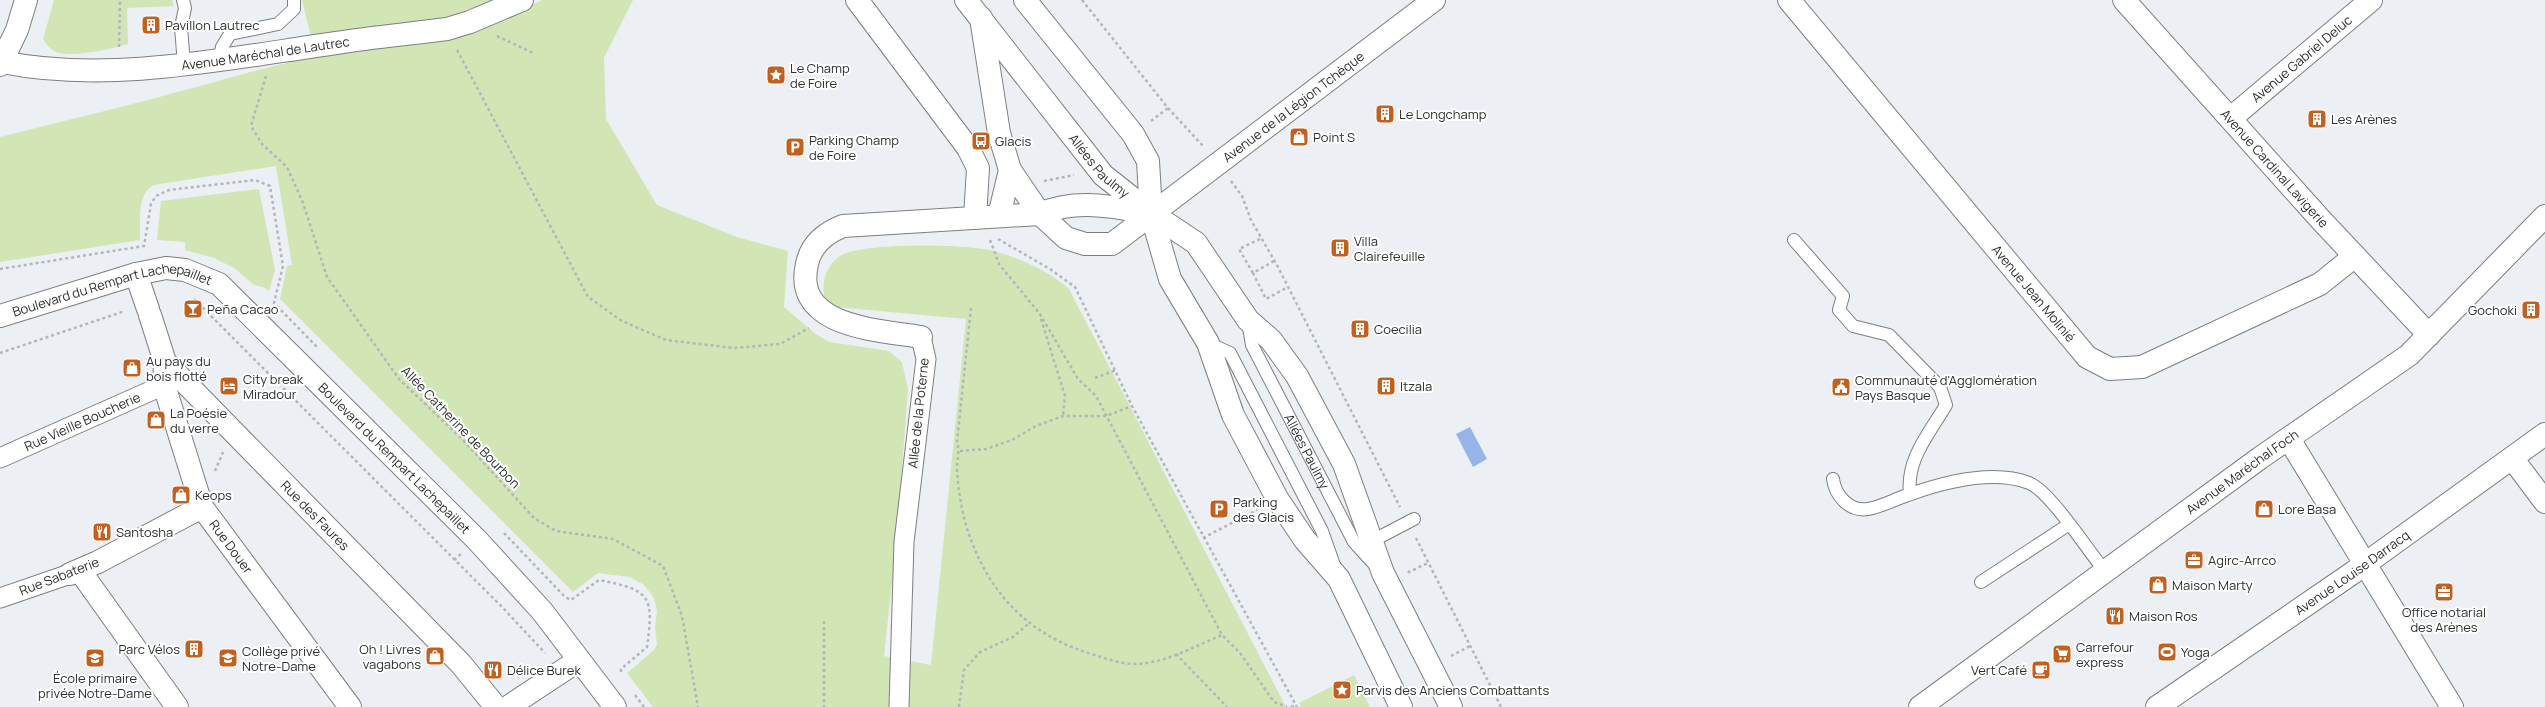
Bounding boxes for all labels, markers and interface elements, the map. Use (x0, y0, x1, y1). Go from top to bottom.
street label: Avenue Gabriel Deluc (2247, 11, 2356, 106)
building icon: Pavillon Lautrec (140, 14, 162, 36)
place label: Pavillon Lautrec (165, 16, 259, 34)
street label: Avenue Maréchal de Lautrec (180, 32, 351, 74)
street label: Avenue de la Légion Tchèque (1219, 47, 1368, 166)
place label: Le Champ de Foire (790, 59, 850, 92)
place icon: Le Champ de Foire (765, 64, 787, 86)
building icon: Le Longchamp (1374, 103, 1396, 125)
place label: Le Longchamp (1399, 105, 1487, 123)
street label: Avenue Cardinal Lavigerie (2217, 105, 2333, 232)
building icon: Les Arènes (2306, 108, 2328, 130)
place label: Les Arènes (2331, 110, 2397, 128)
shop icon: Point S (1288, 126, 1310, 148)
place label: Point S (1313, 128, 1355, 146)
bus stop icon: Glacis (970, 130, 992, 152)
street label: Allées Paulmy (1065, 130, 1134, 202)
place label: Parking Champ de Foire (809, 131, 899, 164)
place label: Glacis (995, 132, 1031, 150)
parking icon: Parking Champ de Foire (784, 136, 806, 158)
place label: Villa Clairefeuille (1354, 232, 1426, 265)
building icon: Villa Clairefeuille (1329, 237, 1351, 259)
street label: Avenue Jean Molinié (1988, 241, 2080, 346)
street label: Boulevard du Rempart Lachepaillet (10, 258, 215, 321)
bar icon: Peña Cacao (182, 298, 204, 320)
building icon: Gochoki (2520, 299, 2542, 321)
place label: Peña Cacao (207, 300, 279, 318)
place label: Gochoki (2468, 301, 2517, 319)
building icon: Coecilia (1349, 318, 1371, 340)
place label: Coecilia (1374, 320, 1422, 338)
place label: Au pays du bois flotté (146, 352, 211, 385)
shop icon: Au pays du bois flotté (121, 357, 143, 379)
street label: Allée de la Poterne (903, 357, 933, 469)
street label: Allée Catherine de Bourbon (398, 362, 524, 492)
place label: City break Miradour (243, 370, 304, 403)
place label: Communauté d'Agglomération Pays Basque (1855, 371, 2037, 404)
hotel icon: City break Miradour (218, 375, 240, 397)
building icon: Itzala (1375, 375, 1397, 397)
public building icon: Communauté d'Agglomération Pays Basque (1830, 376, 1852, 398)
place label: Itzala (1400, 377, 1432, 395)
street label: Boulevard du Rempart Lachepaillet (315, 379, 474, 538)
street label: Rue Vieille Boucherie (21, 388, 143, 455)
place label: La Poésie du verre (170, 404, 227, 437)
shop icon: La Poésie du verre (145, 409, 167, 431)
street label: Allées Paulmy (1280, 411, 1334, 492)
street label: Avenue Maréchal Foch (2182, 425, 2302, 518)
street label: Rue des Faures (277, 476, 354, 554)
shop icon: Keops (170, 484, 192, 506)
place label: Keops (195, 486, 232, 504)
place label: Parking des Glacis (1233, 493, 1294, 526)
parking icon: Parking des Glacis (1208, 498, 1230, 520)
shop icon: Lore Basa (2253, 498, 2275, 520)
place label: Lore Basa (2278, 500, 2336, 518)
street label: Rue Douer (205, 516, 257, 577)
restaurant icon: Santosha (91, 521, 113, 543)
place label: Santosha (116, 523, 173, 541)
street label: Avenue Louise Darracq (2291, 526, 2413, 619)
office icon: Agirc-Arrco (2183, 549, 2205, 571)
place label: Agirc-Arrco (2208, 551, 2276, 569)
street label: Rue Sabaterie (16, 552, 102, 599)
shop icon: Maison Marty (2147, 574, 2169, 596)
place label: Maison Marty (2172, 576, 2253, 594)
office icon: Office notarial des Arènes (2433, 581, 2455, 603)
place label: Office notarial des Arènes (2402, 603, 2486, 636)
restaurant icon: Maison Ros (2104, 605, 2126, 627)
place label: Maison Ros (2129, 607, 2198, 625)
building icon: Parc Vélos (183, 638, 205, 660)
place label: Carrefour express (2076, 638, 2134, 671)
place label: Parc Vélos (119, 640, 180, 658)
place label: Oh ! Livres vagabons (359, 640, 421, 673)
sports icon: Yoga (2156, 641, 2178, 663)
place label: Collège privé Notre-Dame (242, 642, 321, 675)
supermarket icon: Carrefour express (2051, 643, 2073, 665)
place label: Yoga (2181, 643, 2210, 661)
shop icon: Oh ! Livres vagabons (424, 645, 446, 667)
school or university icon: École primaire privée Notre-Dame (84, 647, 106, 669)
school or university icon: Collège privé Notre-Dame (217, 647, 239, 669)
restaurant icon: Délice Burek (482, 659, 504, 681)
cafe icon: Vert Café (2030, 659, 2052, 681)
place label: Délice Burek (507, 661, 581, 679)
place label: Vert Café (1971, 661, 2027, 679)
place label: École primaire privée Notre-Dame (38, 669, 152, 702)
place icon: Parvis des Anciens Combattants (1331, 679, 1353, 701)
place label: Parvis des Anciens Combattants (1356, 681, 1549, 699)

